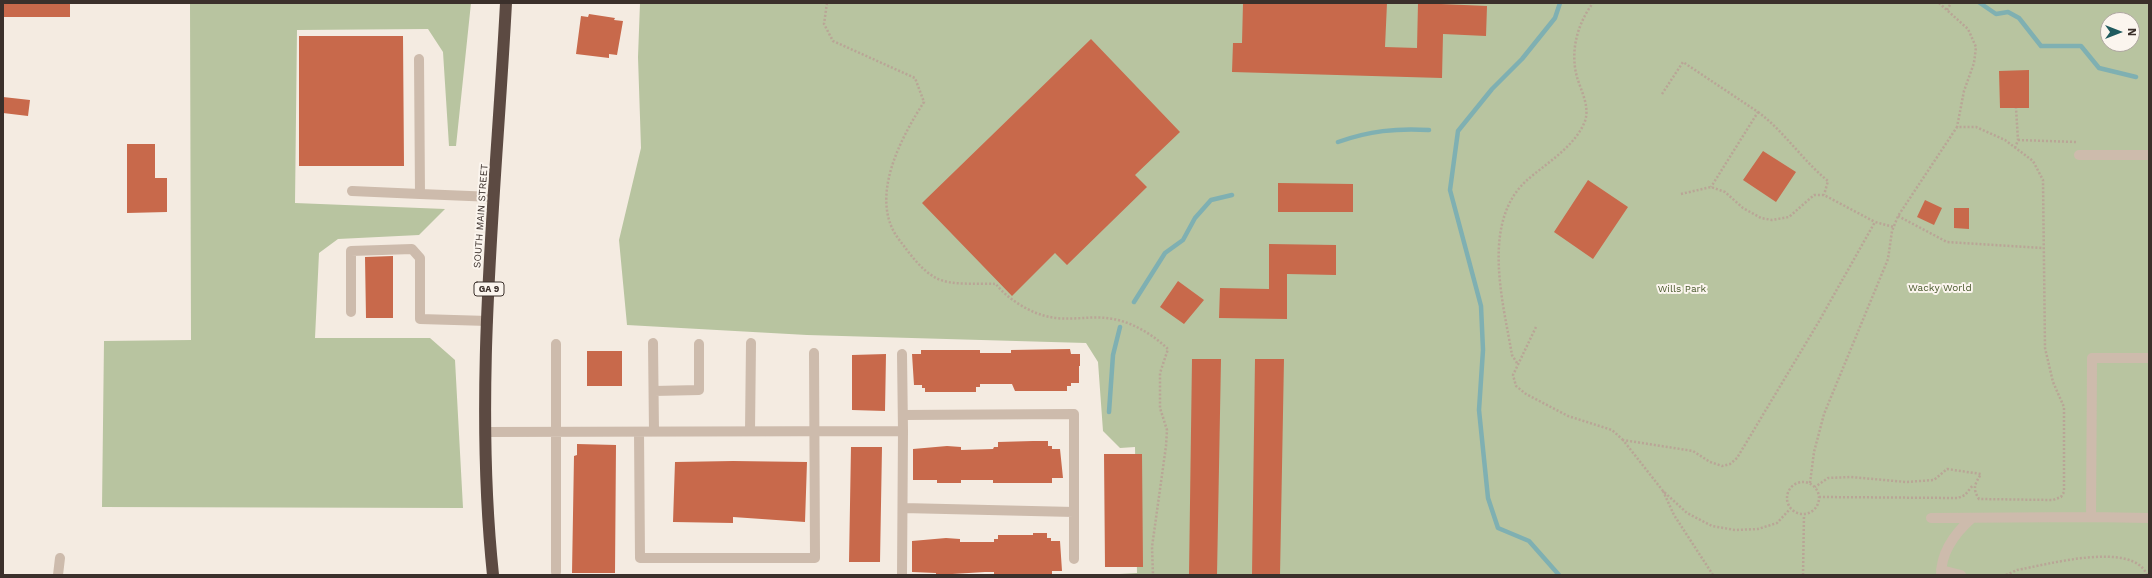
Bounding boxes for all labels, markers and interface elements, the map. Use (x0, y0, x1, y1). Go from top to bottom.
north arrow (2100, 12, 2140, 52)
text: N (2125, 28, 2138, 36)
street label: SOUTH MAIN STREET (471, 164, 491, 268)
road number: GA 9 (474, 282, 504, 296)
park label: Wacky World (1908, 282, 1972, 294)
park label: Wills Park (1658, 283, 1706, 295)

